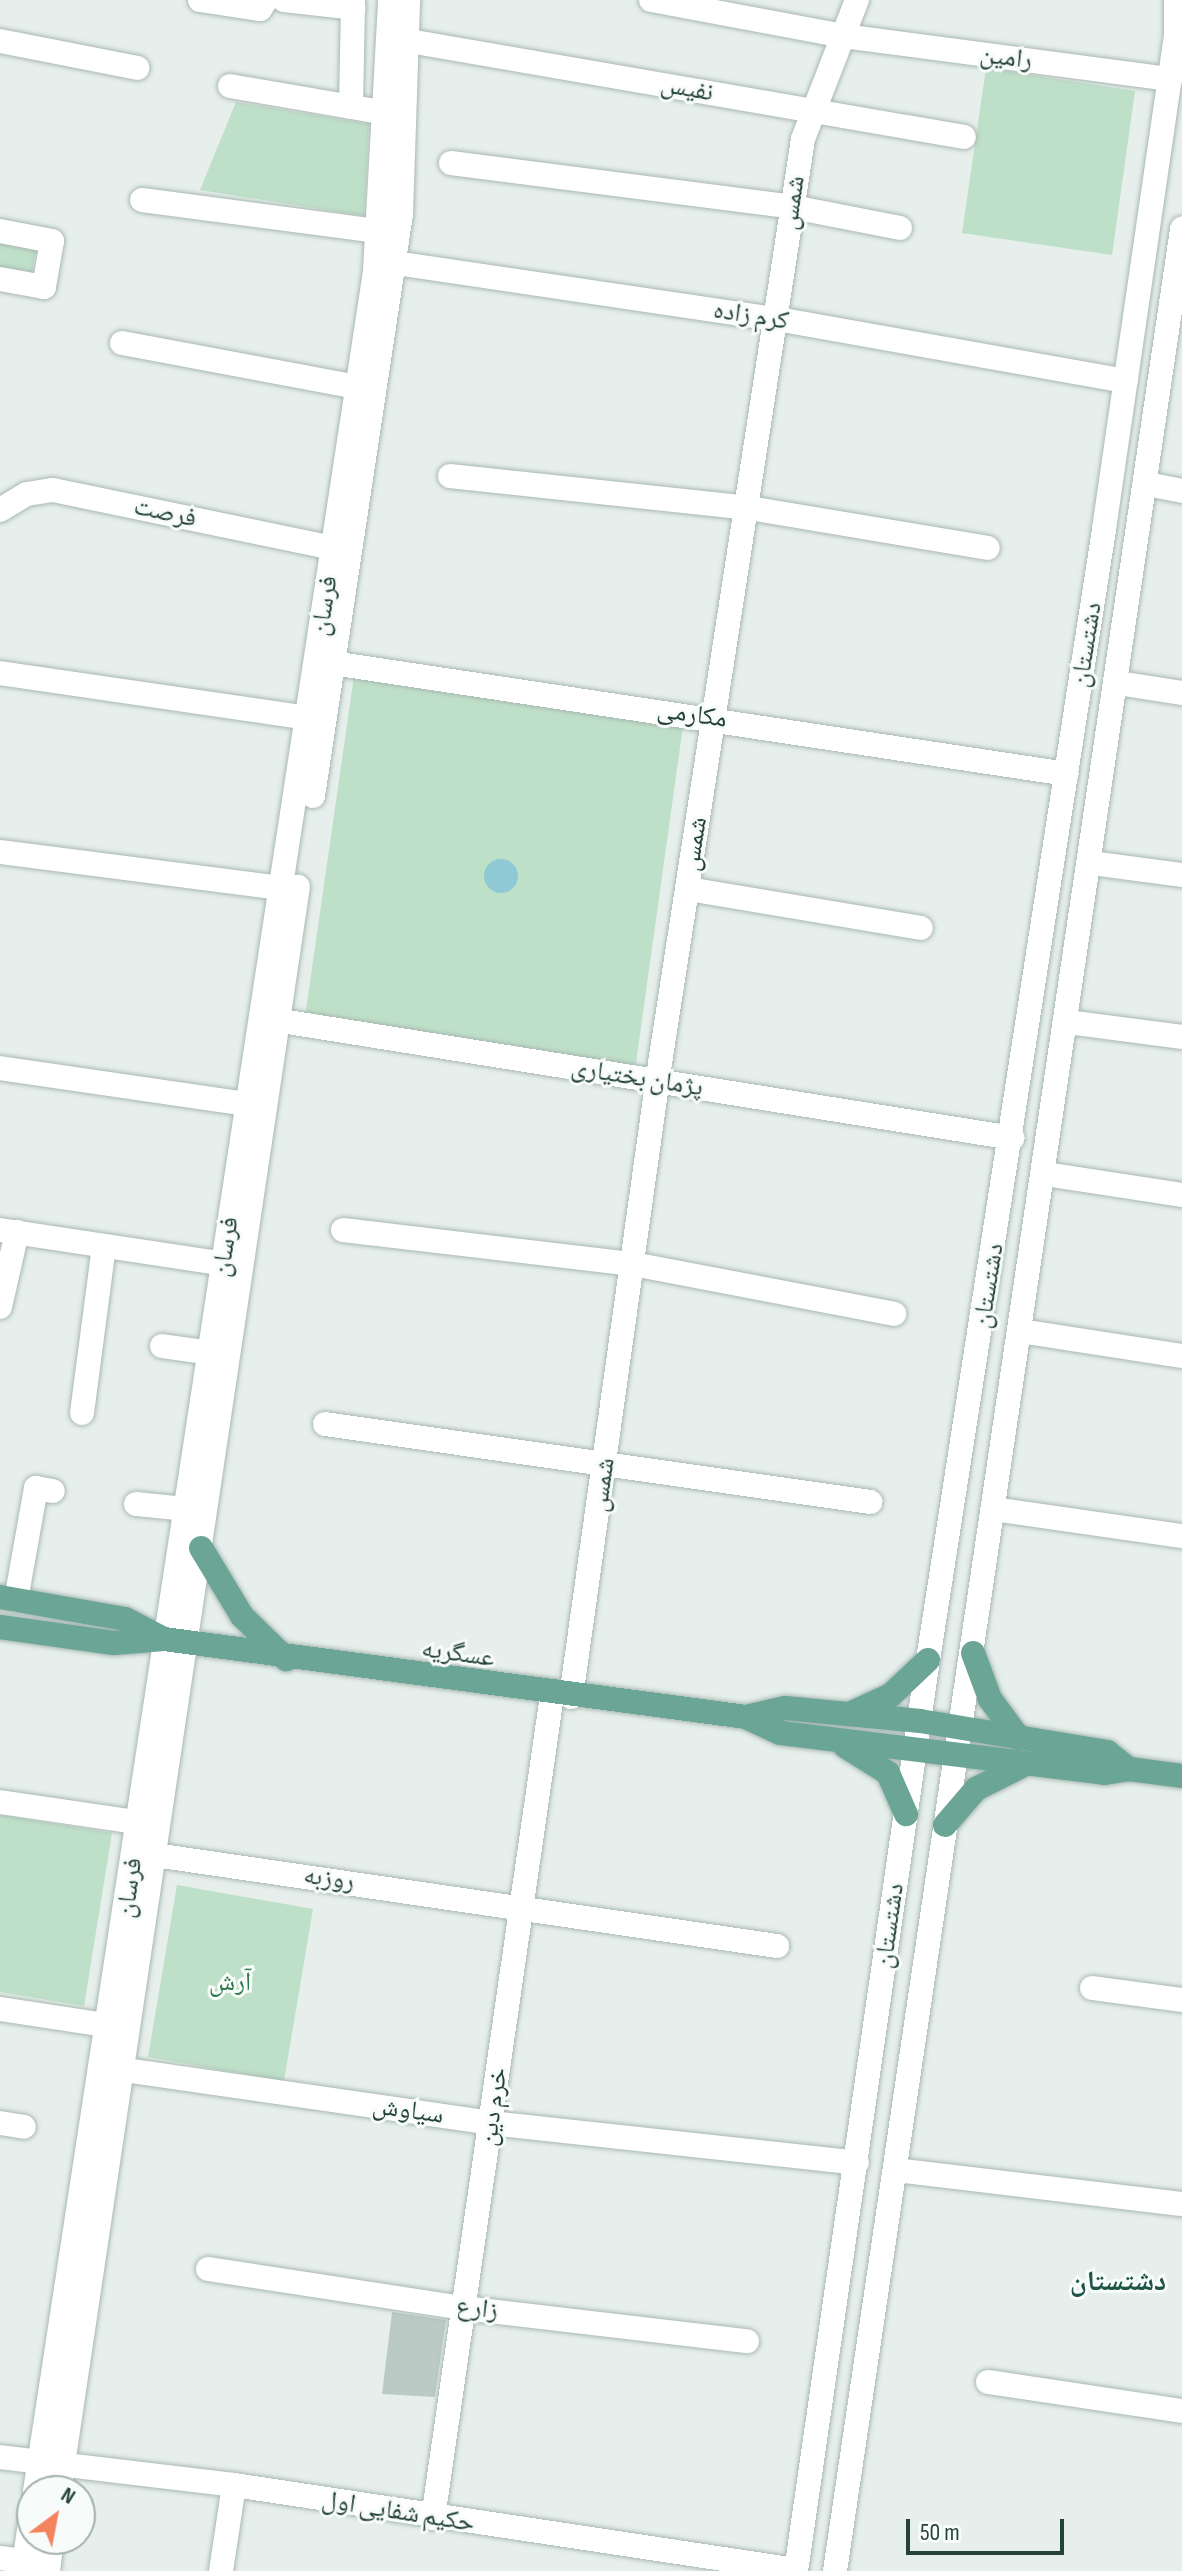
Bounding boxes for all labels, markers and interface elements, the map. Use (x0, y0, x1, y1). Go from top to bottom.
street label: رامین (978, 39, 1034, 77)
street label: نفیس (658, 69, 716, 109)
street label: شمس (774, 174, 812, 232)
street label: کرم زاده (711, 295, 791, 337)
street label: فرصت (131, 491, 199, 535)
street label: فرسان (305, 574, 345, 638)
street label: دشتستان (1065, 600, 1109, 690)
street label: مکارمی (655, 695, 729, 735)
street label: شمس (675, 815, 715, 873)
street label: پژمان بختیاری (569, 1052, 705, 1104)
street label: فرسان (206, 1215, 246, 1279)
street label: دشتستان (967, 1241, 1011, 1331)
street label: شمس (584, 1456, 622, 1514)
street label: عسگریه (419, 1633, 497, 1675)
street label: فرسان (110, 1856, 150, 1920)
street label: روزبه (302, 1860, 356, 1898)
street label: دشتستان (869, 1881, 911, 1971)
park label: آرش (209, 1967, 251, 1999)
street label: خرم دین (473, 2066, 515, 2148)
street label: سیاوش (370, 2091, 446, 2131)
district label: دشتستان (1070, 2265, 1166, 2299)
street label: زارع (454, 2291, 500, 2327)
north arrow (16, 2475, 96, 2555)
text: N (56, 2481, 80, 2510)
street label: حکیم شفایی اول (319, 2485, 477, 2539)
scale bar (910, 2503, 1068, 2553)
text: 50 m (920, 2518, 960, 2547)

